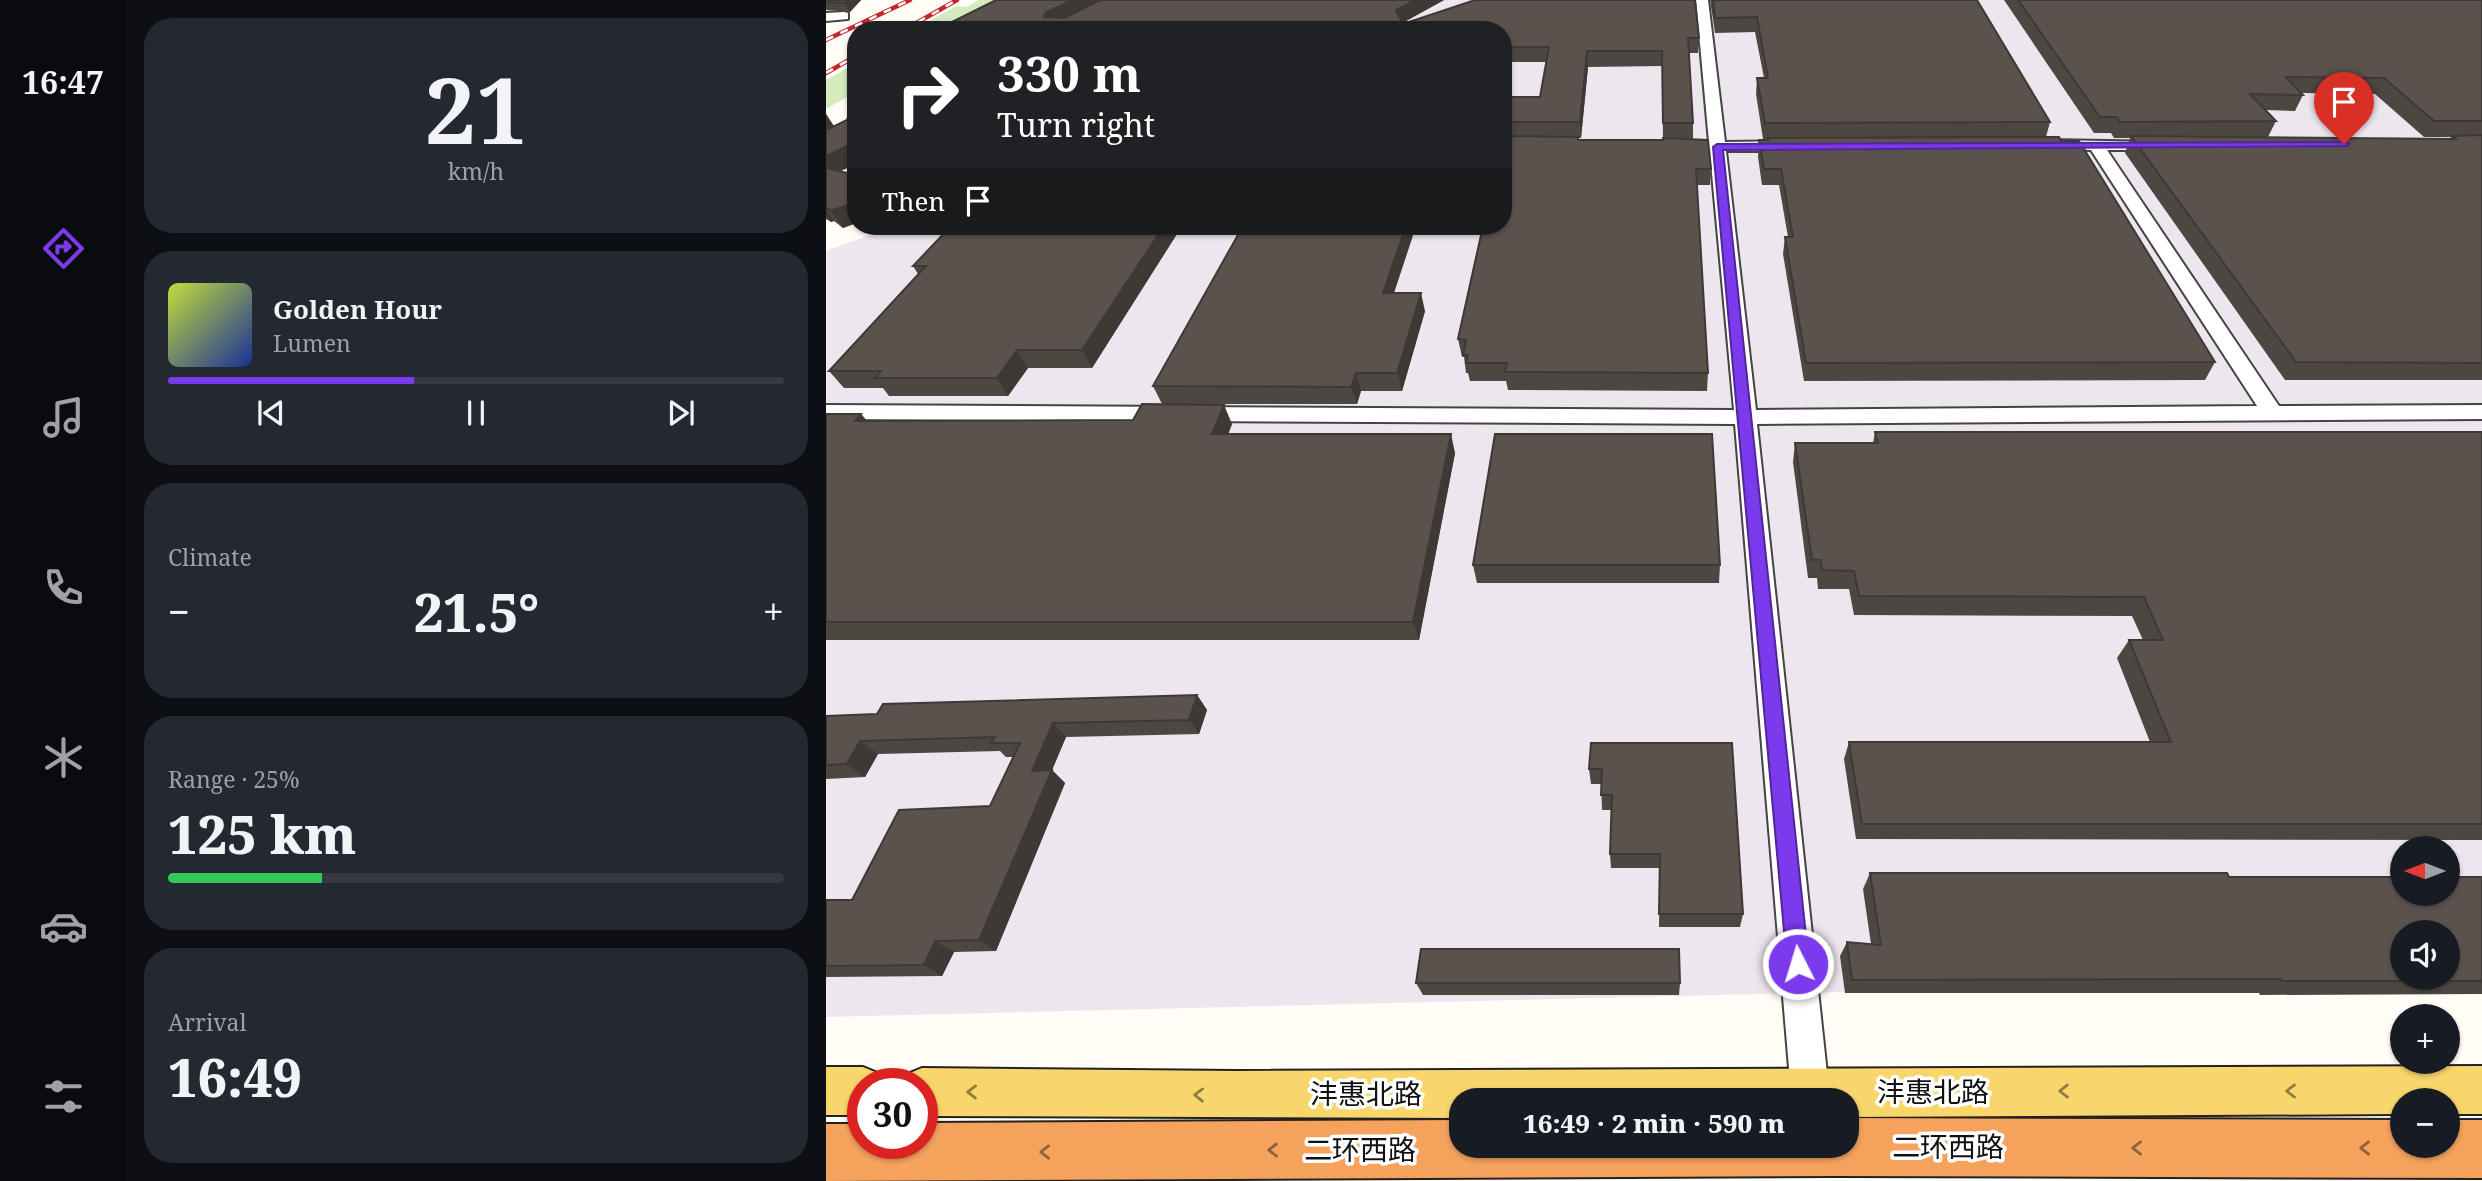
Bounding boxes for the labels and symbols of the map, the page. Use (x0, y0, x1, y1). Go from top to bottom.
pin (2314, 72, 2374, 144)
north arrow (2390, 836, 2460, 906)
position arrow (1761, 927, 1835, 1001)
speed limit sign: 30 (847, 1068, 938, 1159)
street label: 沣惠北路 (1877, 1072, 1989, 1110)
street label: 沣惠北路 (1310, 1074, 1422, 1112)
one-way arrow (2058, 1083, 2069, 1099)
one-way arrow (2286, 1083, 2296, 1099)
one-way arrow (966, 1085, 977, 1100)
one-way arrow (1194, 1087, 1205, 1102)
street label: 二环西路 (1892, 1127, 2004, 1165)
street label: 二环西路 (1304, 1130, 1416, 1168)
one-way arrow (2132, 1140, 2142, 1156)
one-way arrow (2359, 1140, 2370, 1156)
one-way arrow (1267, 1142, 1278, 1158)
one-way arrow (1040, 1144, 1050, 1160)

